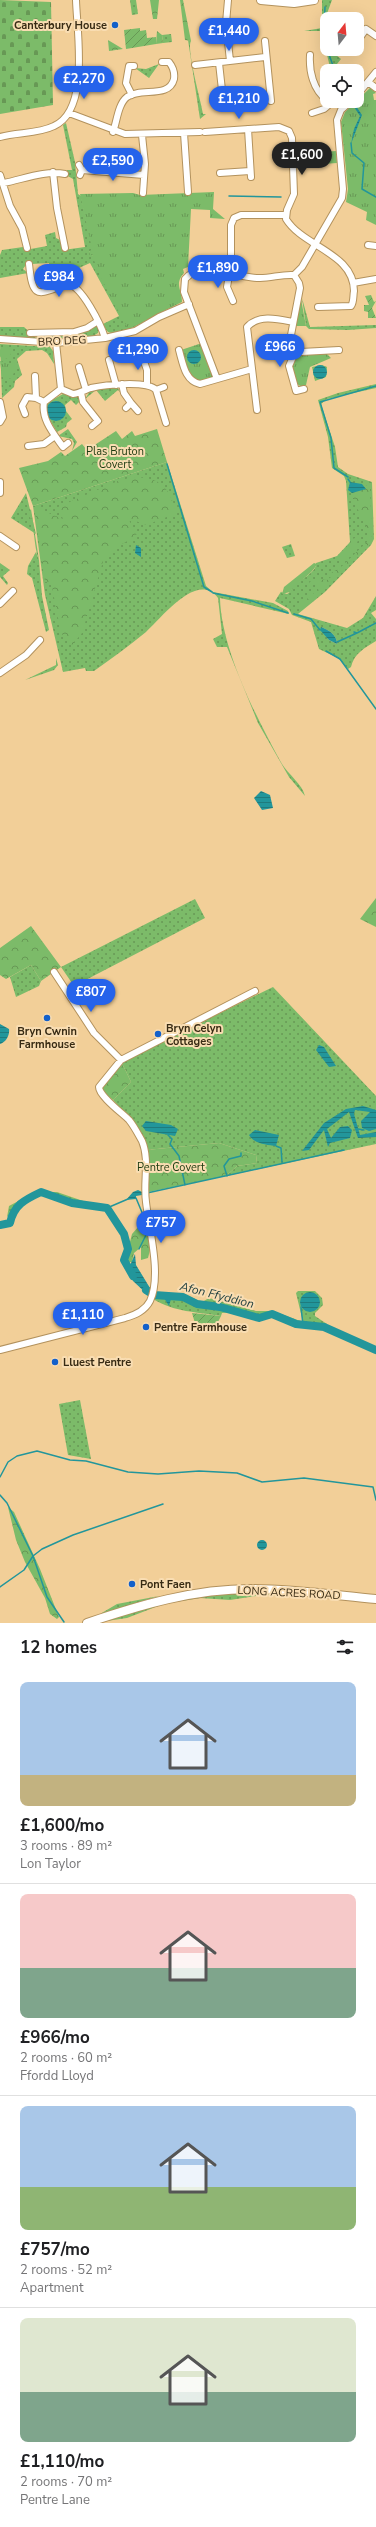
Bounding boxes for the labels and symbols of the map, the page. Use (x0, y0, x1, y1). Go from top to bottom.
north arrow (320, 12, 364, 56)
place label: Canterbury House (14, 18, 107, 33)
pin: £1,440 (196, 18, 262, 52)
marker: Canterbury House (110, 20, 120, 30)
pin: £2,270 (51, 66, 117, 100)
pin: £1,210 (206, 86, 272, 120)
pin: £1,600 (269, 142, 335, 176)
pin: £2,590 (80, 148, 146, 182)
pin: £1,890 (185, 255, 251, 289)
pin: £984 (35, 264, 83, 298)
street label: BRO DEG (37, 332, 87, 350)
pin: £966 (256, 334, 304, 368)
pin: £1,290 (105, 337, 171, 371)
park label: Plas Bruton Covert (86, 444, 144, 472)
pin: £807 (67, 979, 115, 1013)
marker: Bryn Cwnin Farmhouse (42, 1013, 52, 1023)
place label: Bryn Celyn Cottages (166, 1021, 222, 1049)
place label: Bryn Cwnin Farmhouse (17, 1024, 77, 1052)
marker: Bryn Celyn Cottages (153, 1029, 163, 1039)
park label: Pentre Covert (137, 1160, 205, 1175)
pin: £757 (137, 1210, 185, 1244)
water label: Afon Ffyddion (177, 1278, 256, 1312)
pin: £1,110 (50, 1302, 116, 1336)
place label: Pentre Farmhouse (154, 1320, 247, 1335)
marker: Pentre Farmhouse (141, 1322, 151, 1332)
place label: Lluest Pentre (63, 1355, 131, 1370)
marker: Lluest Pentre (50, 1357, 60, 1367)
place label: Pont Faen (140, 1577, 191, 1592)
marker: Pont Faen (127, 1579, 137, 1589)
street label: LONG ACRES ROAD (237, 1583, 341, 1603)

